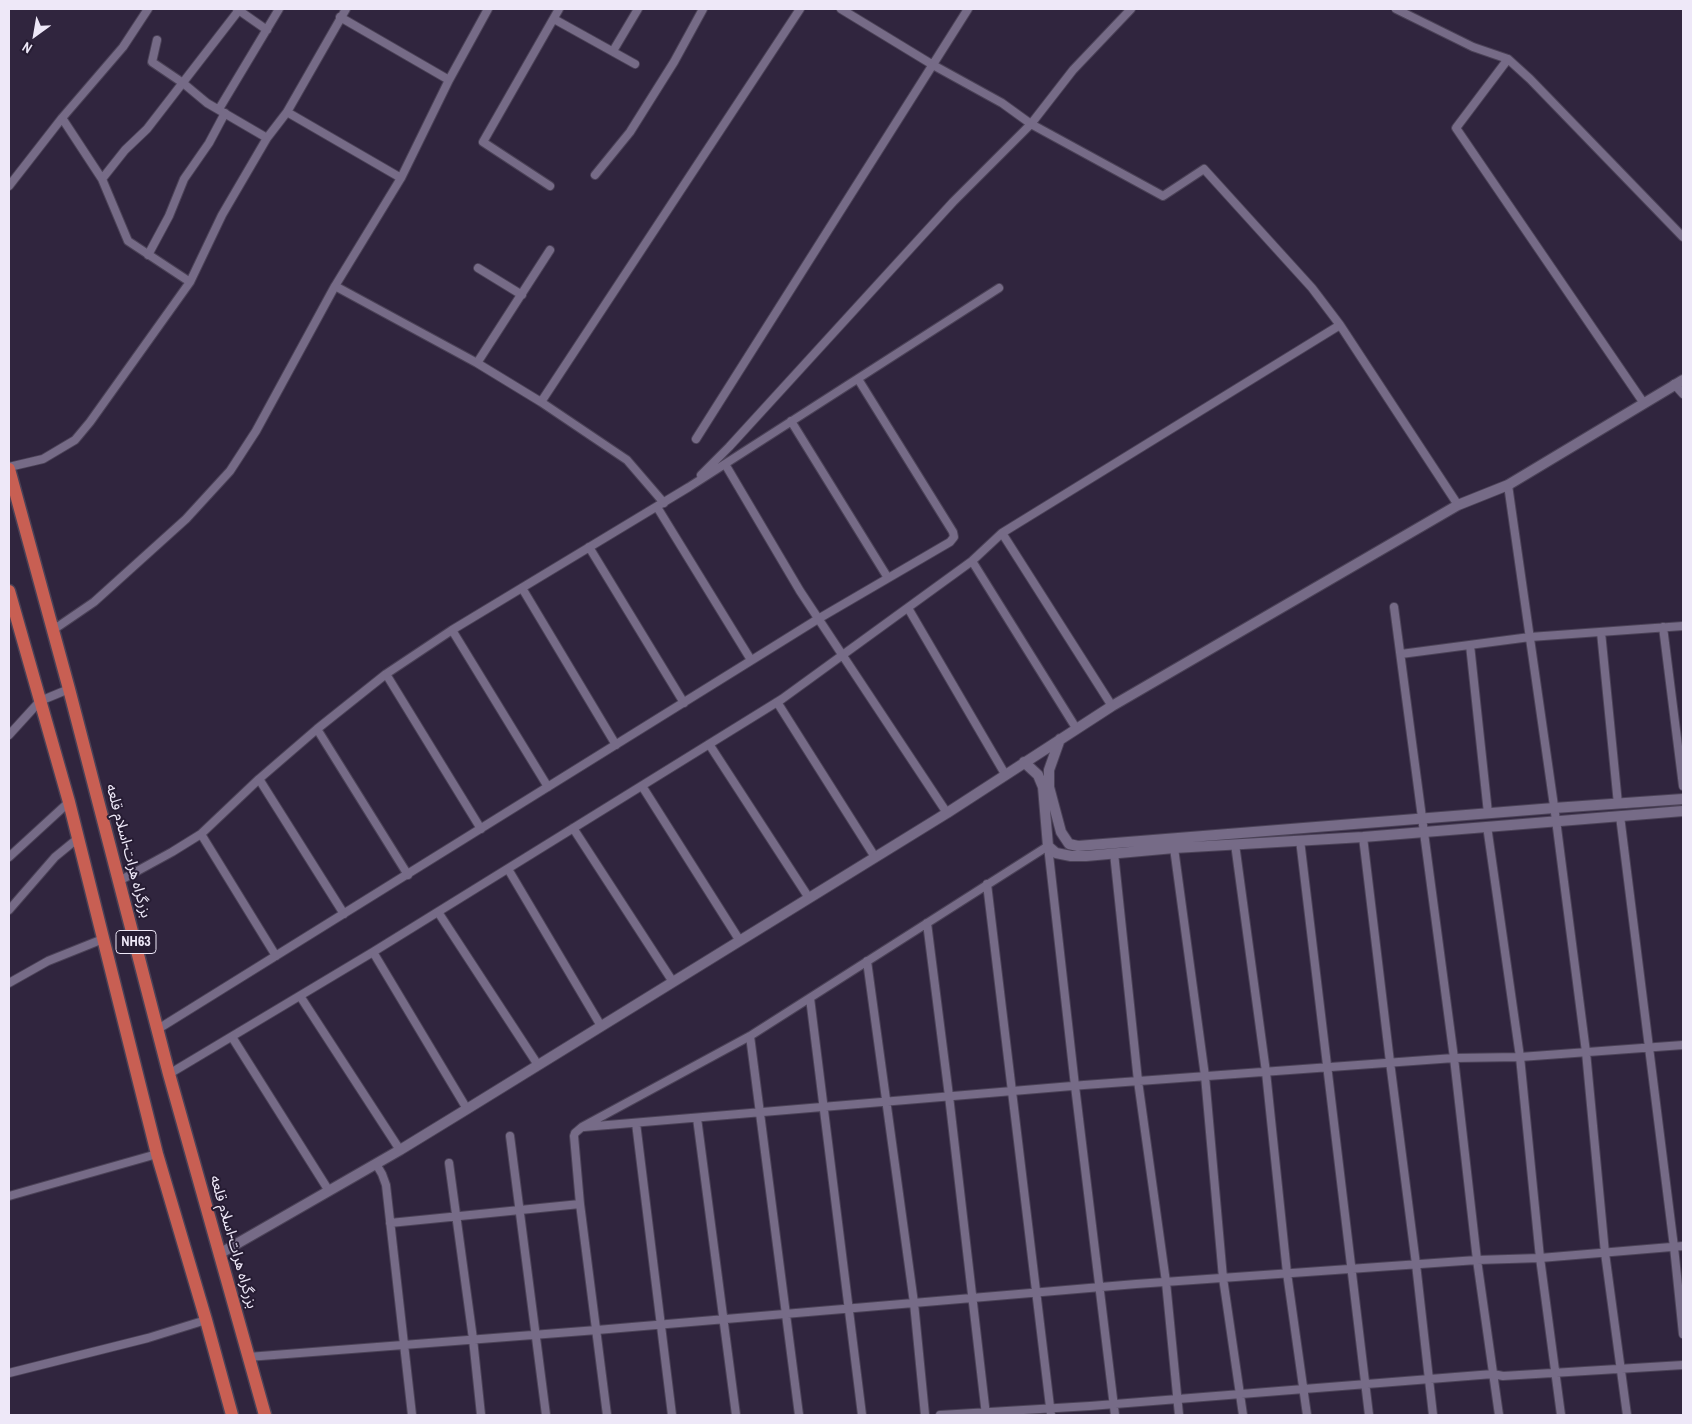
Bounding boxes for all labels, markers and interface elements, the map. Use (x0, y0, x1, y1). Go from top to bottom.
north arrow (10, 10, 60, 60)
text: N (19, 38, 35, 58)
street label: بزرگراه هرات-اسلام قلعه (101, 782, 155, 920)
road number: NH63 (116, 930, 156, 954)
street label: بزرگراه هرات-اسلام قلعه (205, 1173, 261, 1311)

